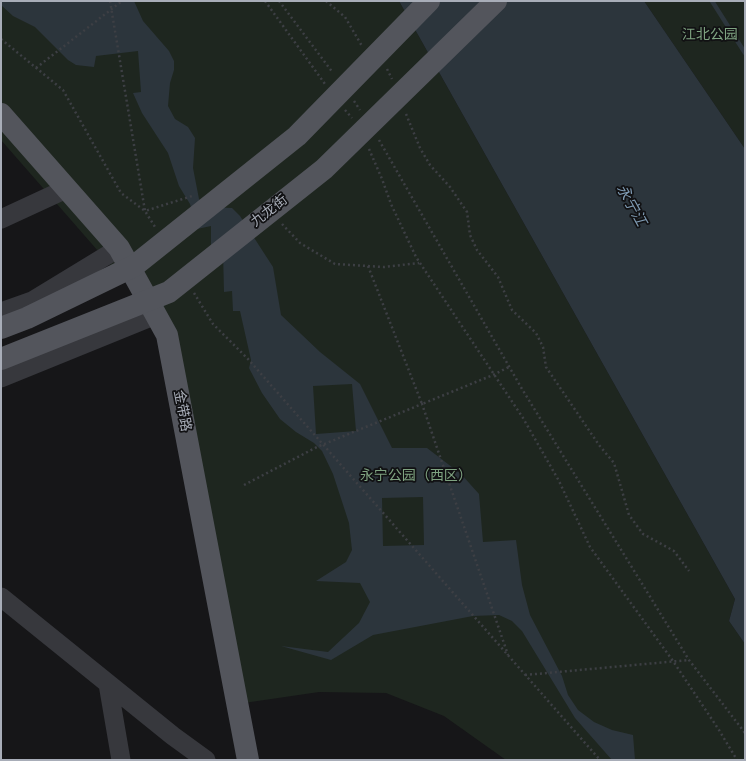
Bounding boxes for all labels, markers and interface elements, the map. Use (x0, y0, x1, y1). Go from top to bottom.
park label: 江北公园 (682, 28, 738, 44)
water label: 永宁江 (611, 182, 649, 230)
street label: 九龙街 (248, 192, 292, 232)
street label: 金带路 (169, 389, 193, 433)
park label: 永宁公园（西区） (360, 469, 472, 485)

